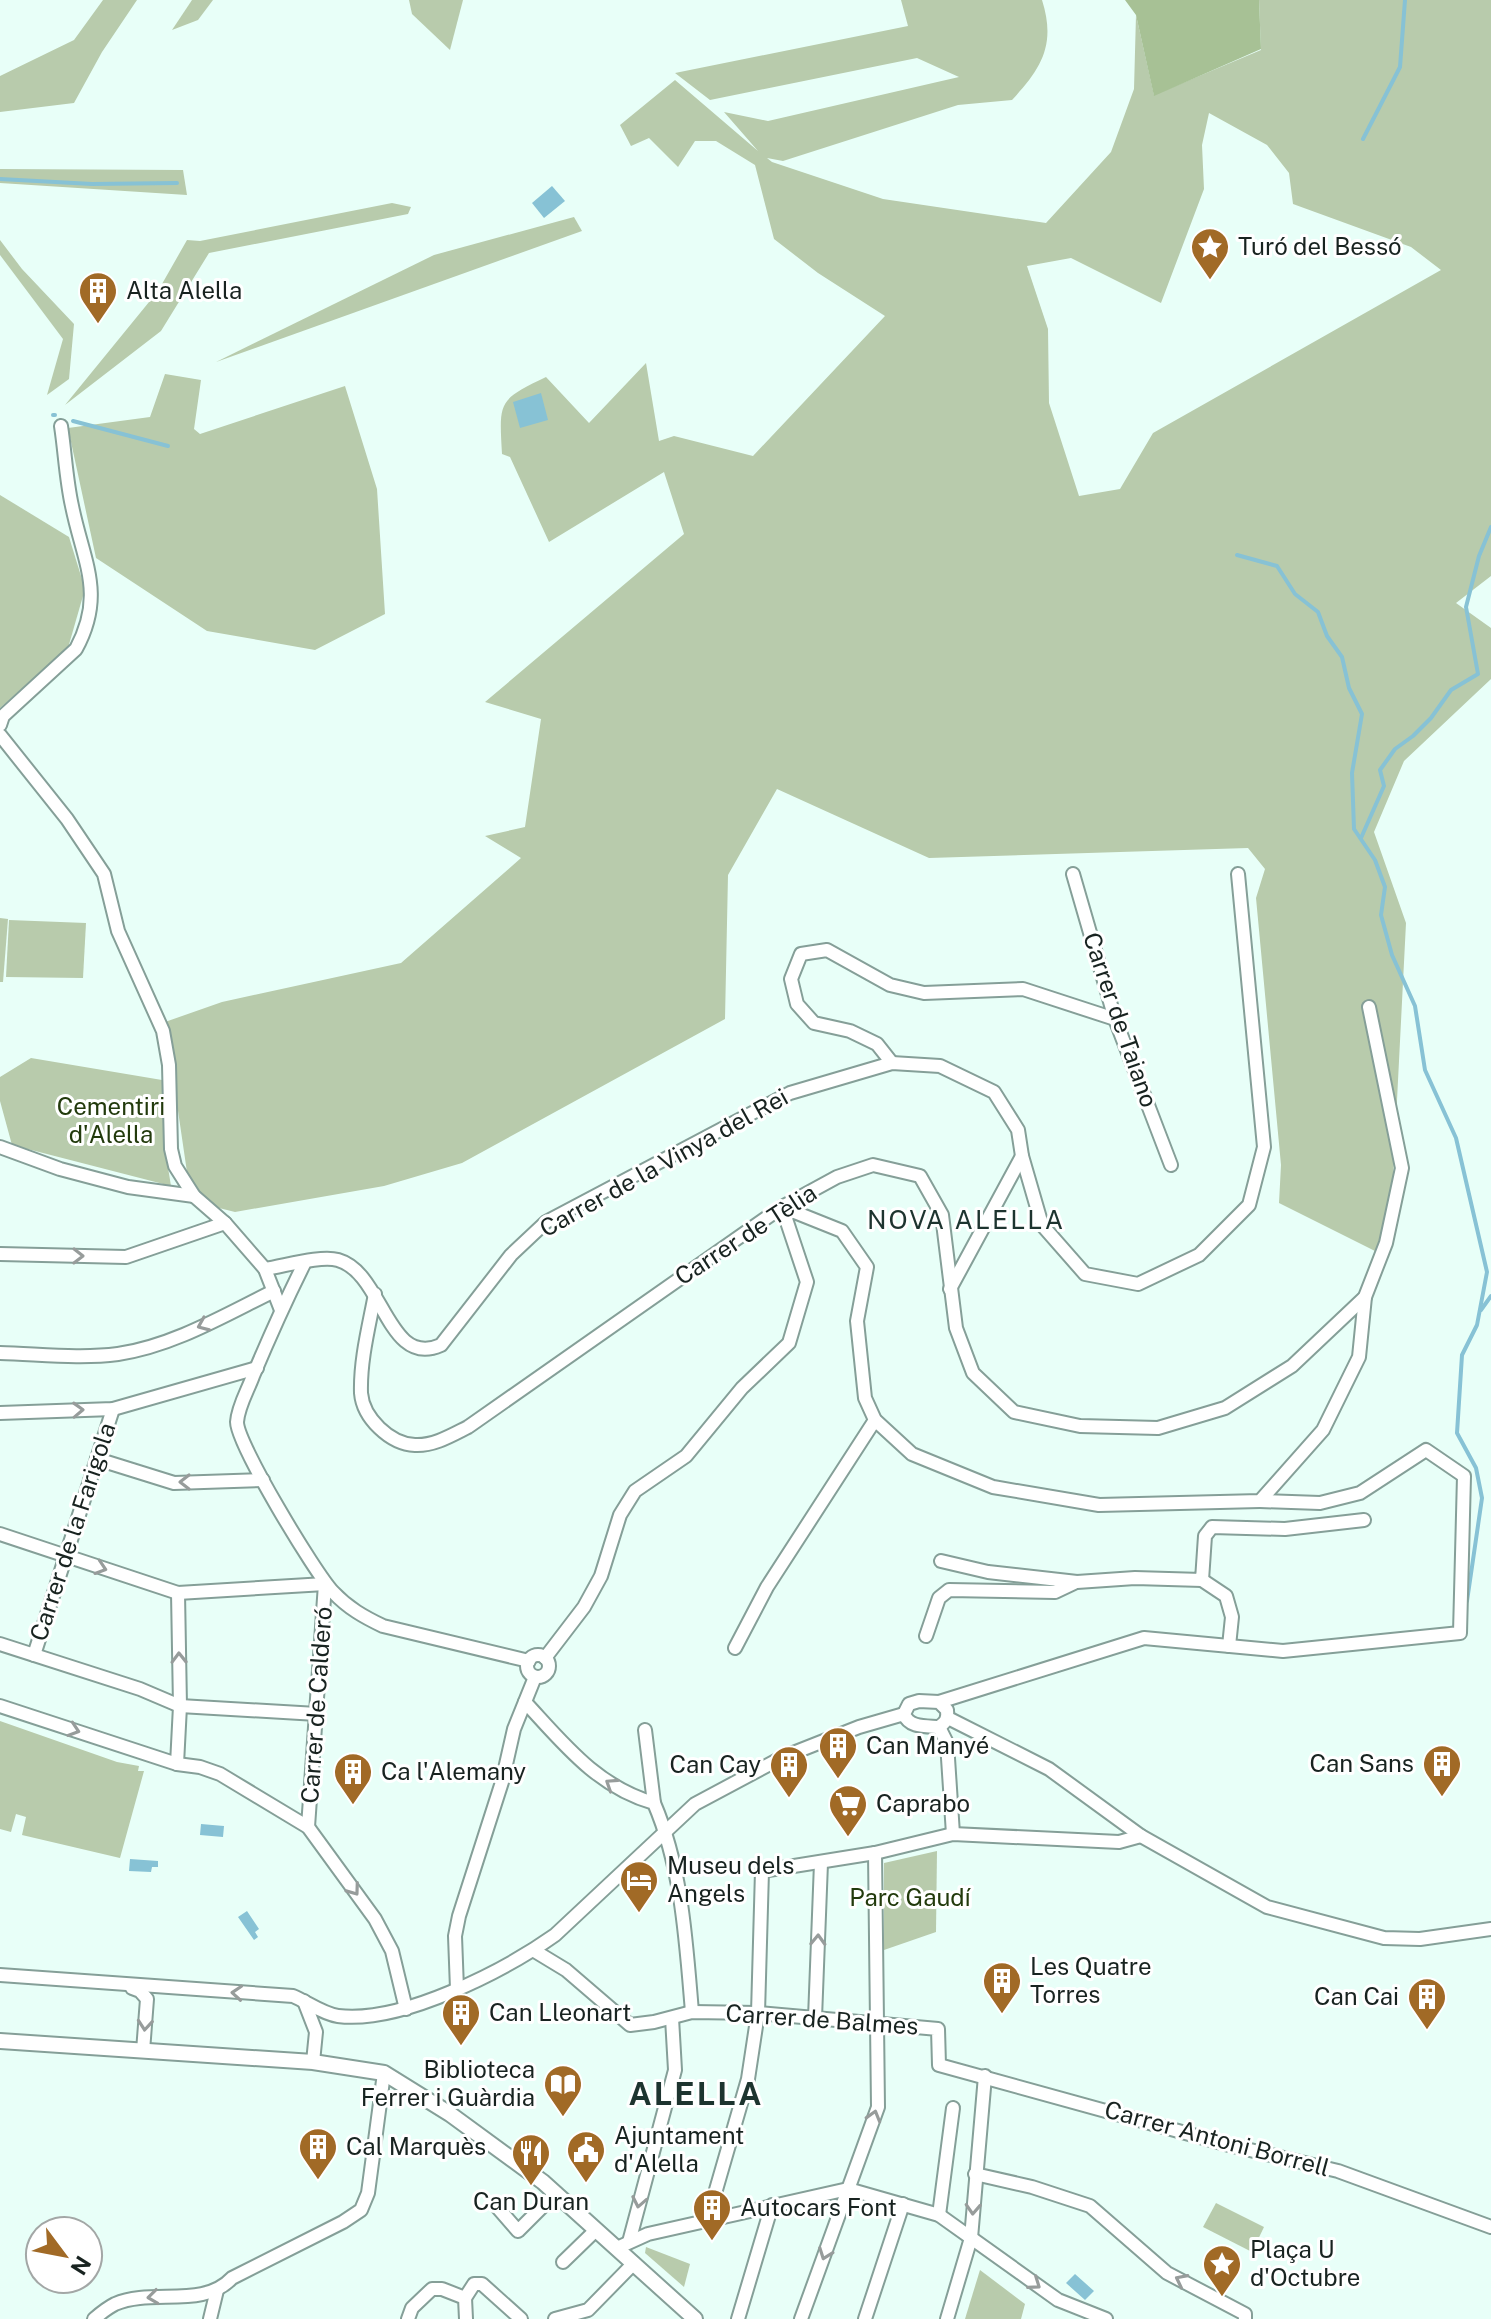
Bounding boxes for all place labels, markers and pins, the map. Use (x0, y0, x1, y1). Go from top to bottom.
place icon: Turó del Bessó (1189, 226, 1231, 281)
place label: Turó del Bessó (1238, 232, 1402, 260)
building icon: Alta Alella (77, 270, 119, 325)
place label: Alta Alella (126, 276, 242, 304)
building icon: Can Manyé (817, 1725, 859, 1780)
place label: Can Manyé (866, 1731, 989, 1759)
building icon: Can Sans (1421, 1743, 1463, 1798)
building icon: Can Cay (768, 1744, 810, 1799)
place label: Can Sans (1310, 1749, 1414, 1777)
place label: Can Cay (670, 1750, 761, 1778)
building icon: Ca l'Alemany (332, 1751, 374, 1806)
place label: Ca l'Alemany (381, 1757, 526, 1785)
supermarket icon: Caprabo (827, 1783, 869, 1838)
place label: Caprabo (876, 1789, 970, 1817)
place label: Museu dels Angels (667, 1851, 794, 1907)
hotel icon: Museu dels Angels (618, 1859, 660, 1914)
place label: Les Quatre Torres (1030, 1952, 1152, 2008)
building icon: Les Quatre Torres (981, 1960, 1023, 2015)
building icon: Can Cai (1406, 1976, 1448, 2031)
place label: Can Cai (1314, 1982, 1399, 2010)
building icon: Can Lleonart (440, 1992, 482, 2047)
place label: Can Lleonart (489, 1998, 631, 2026)
place label: Biblioteca Ferrer i Guàrdia (361, 2055, 535, 2111)
library icon: Biblioteca Ferrer i Guàrdia (542, 2063, 584, 2118)
place label: Ajuntament d'Alella (614, 2121, 744, 2177)
building icon: Cal Marquès (297, 2126, 339, 2181)
public building icon: Ajuntament d'Alella (565, 2129, 607, 2184)
place label: Cal Marquès (346, 2132, 486, 2160)
restaurant icon: Can Duran (510, 2132, 552, 2187)
place label: Can Duran (473, 2187, 589, 2215)
building icon: Autocars Font (691, 2187, 733, 2242)
place label: Autocars Font (740, 2193, 897, 2221)
place label: Plaça U d'Octubre (1250, 2235, 1360, 2291)
place icon: Plaça U d'Octubre (1201, 2243, 1243, 2298)

